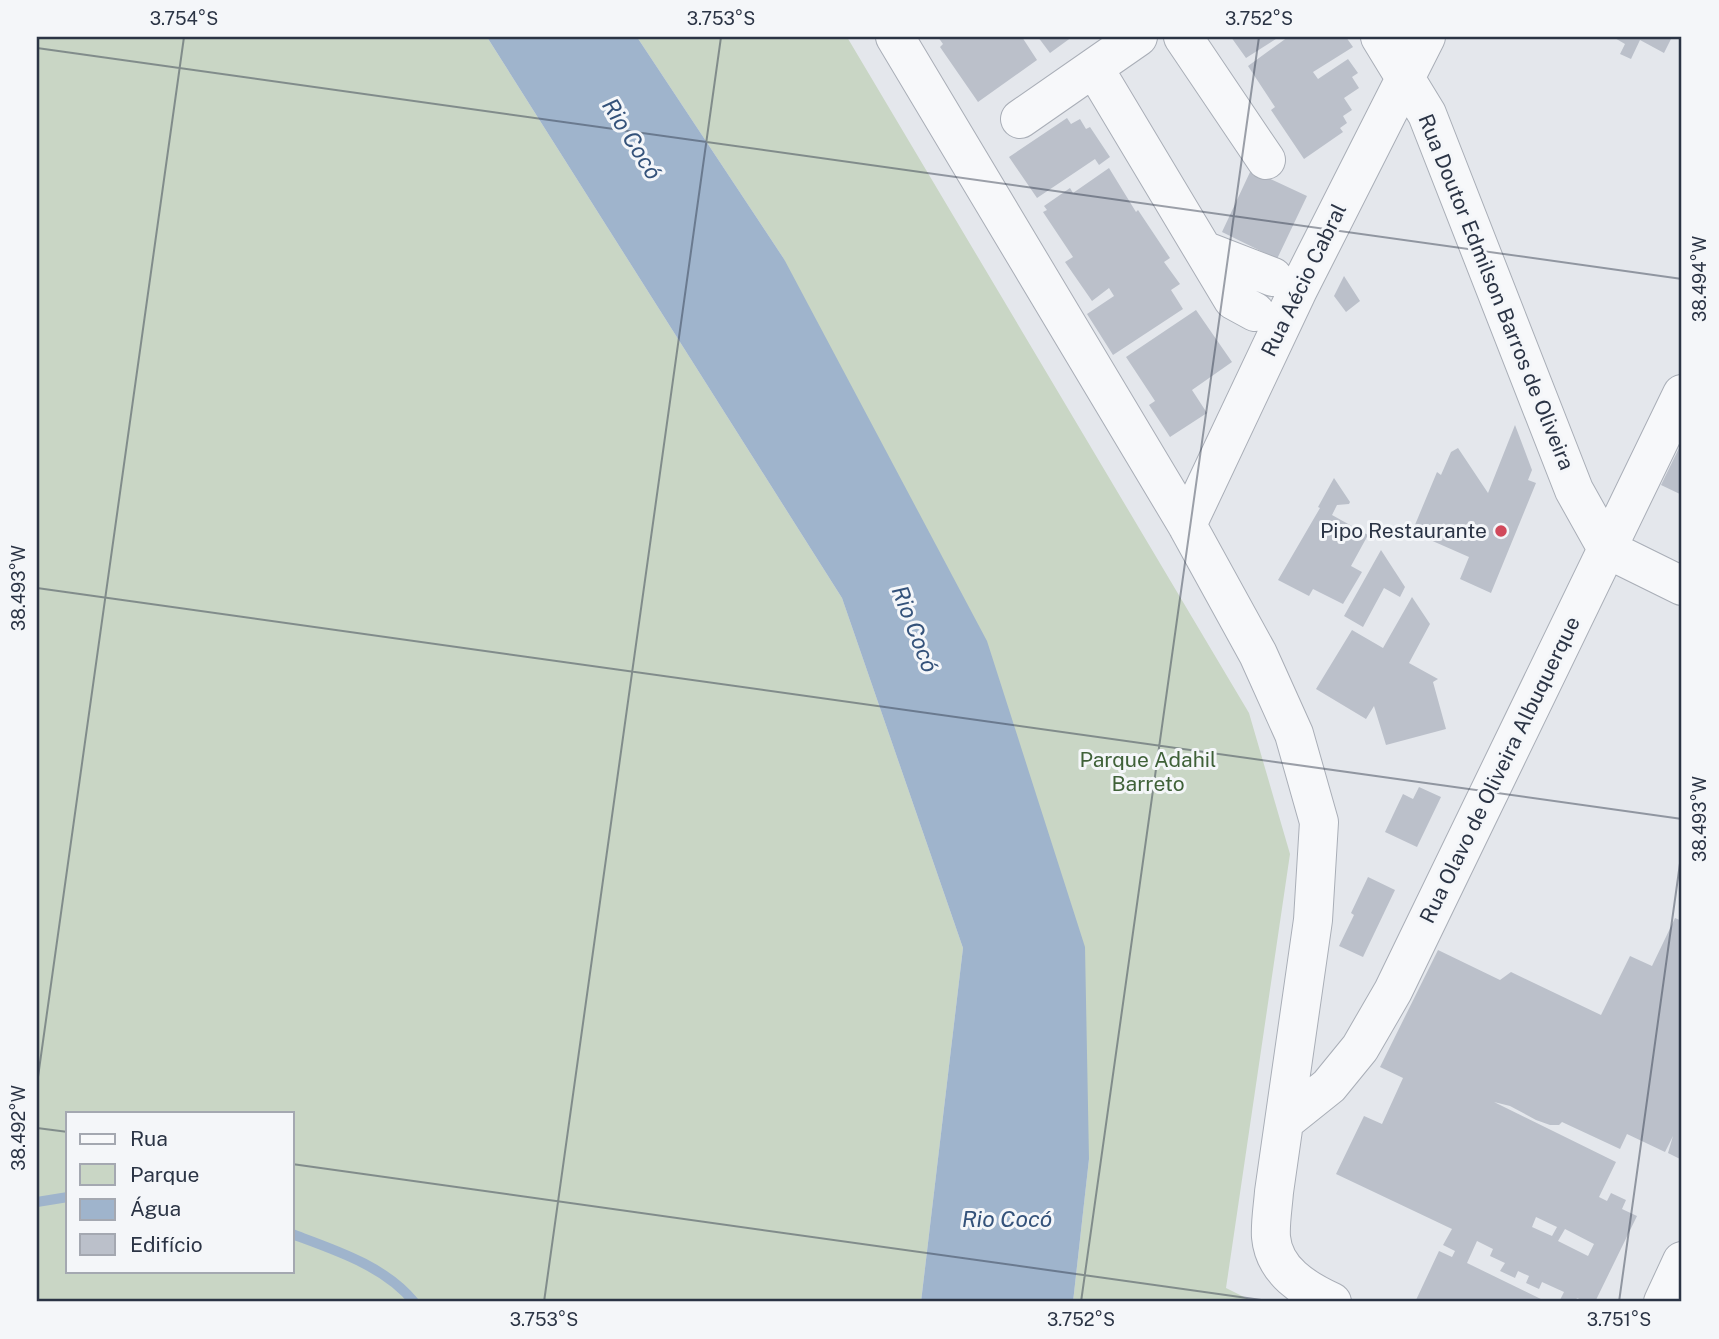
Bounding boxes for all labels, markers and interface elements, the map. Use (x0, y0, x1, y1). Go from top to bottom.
text: 3.754°S (150, 8, 218, 29)
text: 3.753°S (687, 8, 755, 29)
text: 3.752°S (1225, 8, 1293, 29)
water label: Rio Cocó (597, 93, 668, 184)
street label: Rua Doutor Edmilson Barros de Oliveira (1413, 110, 1580, 473)
street label: Rua Aécio Cabral (1256, 199, 1351, 360)
text: 38.494°W (1689, 236, 1710, 322)
place label: Pipo Restaurante (1320, 518, 1487, 543)
marker: Pipo Restaurante (1493, 523, 1509, 539)
text: 38.493°W (8, 545, 29, 631)
water label: Rio Cocó (887, 582, 944, 676)
street label: Rua Olavo de Oliveira Albuquerque (1414, 612, 1585, 927)
park label: Parque Adahil Barreto (1080, 747, 1216, 796)
text: 38.493°W (1689, 776, 1710, 862)
text: 38.492°W (8, 1085, 29, 1171)
legend (66, 1112, 294, 1272)
text: Rua (130, 1126, 168, 1151)
text: Parque (130, 1162, 199, 1187)
text: Água (130, 1196, 181, 1221)
water label: Rio Cocó (962, 1205, 1052, 1232)
text: Edifício (130, 1232, 203, 1257)
text: 3.753°S (510, 1309, 578, 1330)
text: 3.752°S (1047, 1309, 1115, 1330)
text: 3.751°S (1587, 1309, 1651, 1330)

